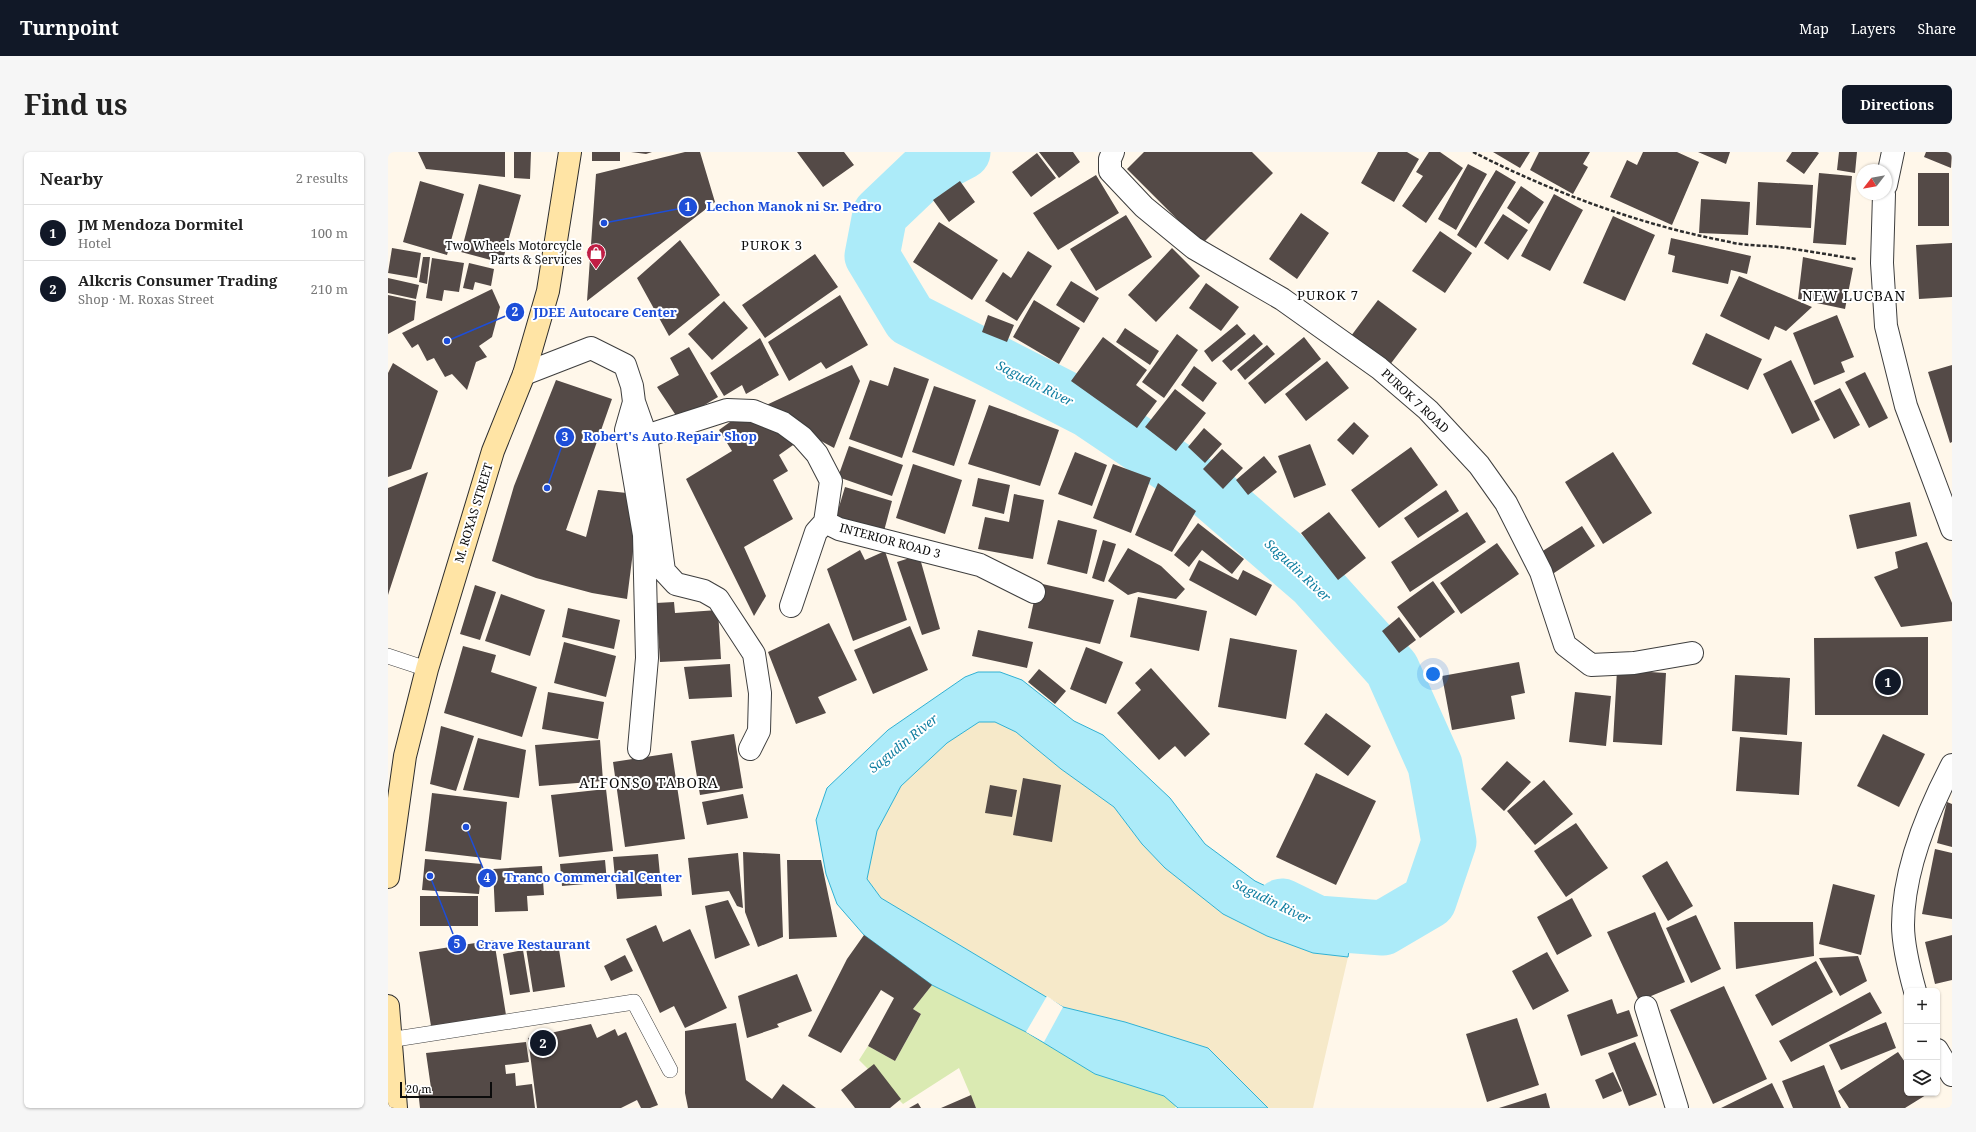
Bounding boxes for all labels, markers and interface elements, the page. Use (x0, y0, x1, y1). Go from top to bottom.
text: Turnpoint (20, 15, 119, 41)
text: Map (1799, 19, 1829, 38)
text: Layers (1851, 19, 1896, 38)
text: Share (1918, 19, 1956, 38)
text: Find us (24, 85, 128, 123)
button: Directions (1842, 85, 1952, 124)
north arrow (1856, 164, 1892, 200)
text: Nearby (40, 167, 103, 190)
text: 2 results (296, 169, 348, 187)
callout: Lechon Manok ni Sr. Pedro (678, 194, 889, 219)
text: Lechon Manok ni Sr. Pedro (706, 197, 882, 215)
text: 1 (685, 198, 692, 215)
text: JM Mendoza Dormitel (78, 214, 243, 234)
text: 1 (49, 224, 57, 242)
text: 100 m (311, 224, 348, 242)
text: Hotel (78, 234, 111, 252)
district label: PUROK 3 (741, 236, 803, 254)
place label: Two Wheels Motorcycle Parts & Services (445, 237, 582, 268)
shop icon: Two Wheels Motorcycle Parts & Services (585, 242, 607, 270)
text: Alkcris Consumer Trading (78, 270, 277, 290)
text: 2 (49, 280, 57, 298)
text: 210 m (311, 280, 348, 298)
district label: PUROK 7 (1297, 286, 1359, 304)
district label: NEW LUCBAN (1802, 286, 1906, 305)
text: Shop · M. Roxas Street (78, 290, 214, 308)
callout: JDEE Autocare Center (505, 299, 685, 324)
text: 2 (512, 303, 519, 320)
text: JDEE Autocare Center (532, 303, 677, 321)
water label: Sagudin River (993, 356, 1077, 411)
street label: PUROK 7 ROAD (1378, 365, 1453, 437)
callout: Robert's Auto Repair Shop (555, 424, 764, 449)
text: Robert's Auto Repair Shop (583, 427, 757, 445)
text: 3 (562, 428, 569, 445)
street label: M. ROXAS STREET (450, 460, 497, 565)
street label: INTERIOR ROAD 3 (838, 519, 943, 562)
water label: Sagudin River (1261, 535, 1336, 606)
your location (1423, 664, 1443, 684)
pin: 1 (1875, 667, 1901, 697)
water label: Sagudin River (865, 709, 942, 777)
district label: ALFONSO TABORA (579, 773, 719, 792)
callout: Tranco Commercial Center (477, 865, 690, 890)
text: Tranco Commercial Center (504, 868, 682, 886)
text: 4 (484, 869, 491, 886)
water label: Sagudin River (1230, 874, 1315, 928)
callout: Crave Restaurant (447, 931, 598, 956)
text: 5 (454, 935, 461, 952)
text: Crave Restaurant (476, 935, 590, 953)
map controls (1904, 988, 1940, 1096)
button: + (1904, 988, 1940, 1024)
button: − (1904, 1024, 1940, 1060)
pin: 2 (530, 1028, 556, 1058)
button: layers (1904, 1060, 1940, 1096)
scale bar (400, 1080, 492, 1099)
text: 20 m (406, 1081, 432, 1096)

